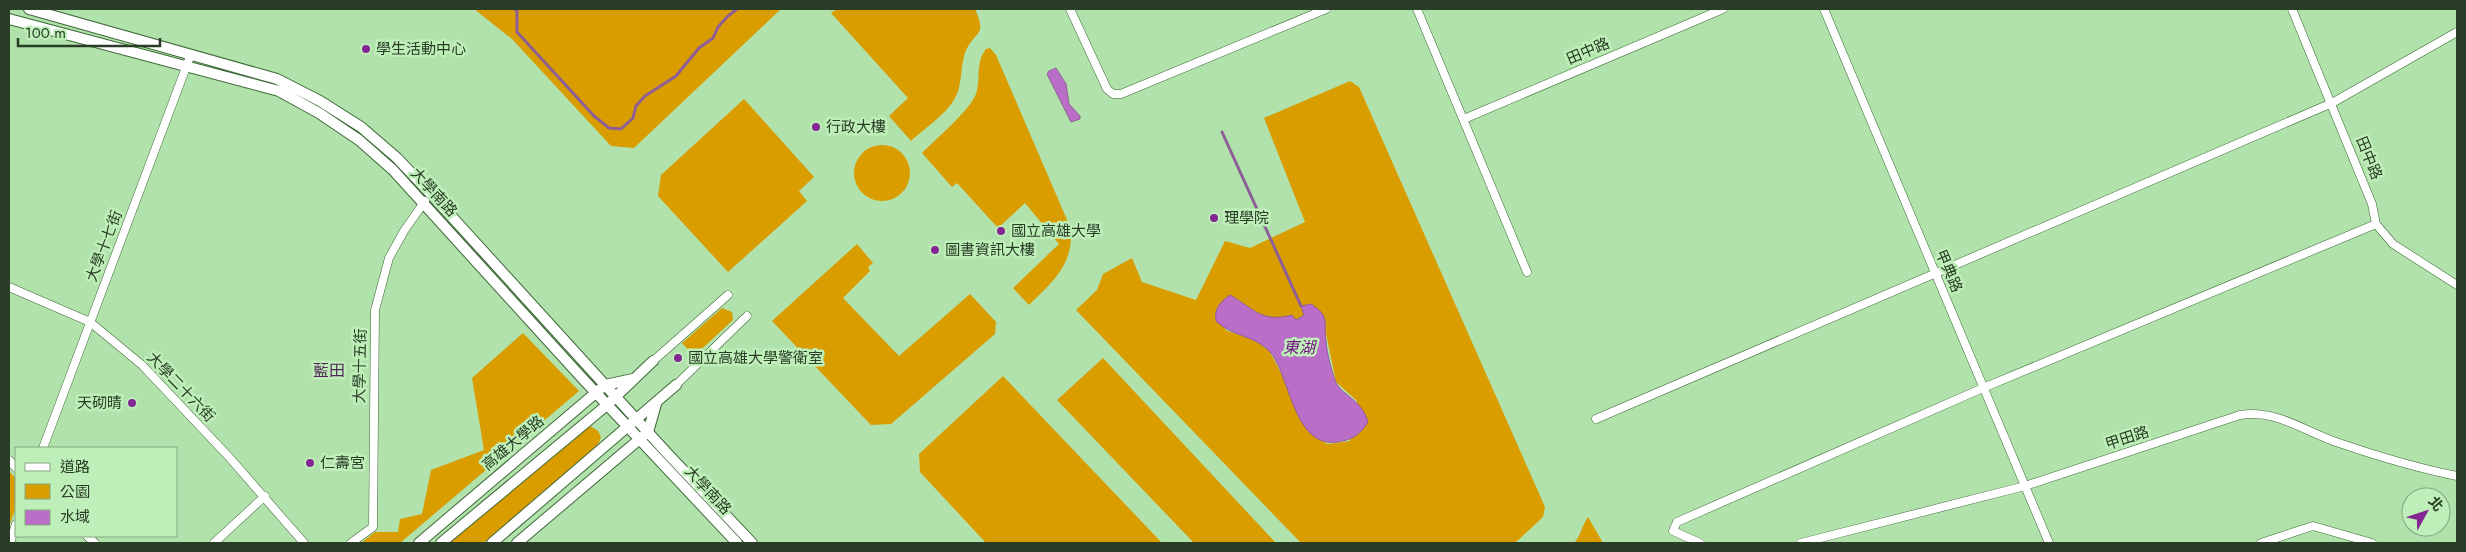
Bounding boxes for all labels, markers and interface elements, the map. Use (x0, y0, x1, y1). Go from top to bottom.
scale bar (18, 15, 160, 47)
text: 100 m (25, 22, 66, 44)
street label: 田中路 (1563, 32, 1613, 70)
place label: 學生活動中心 (376, 38, 466, 60)
marker: 學生活動中心 (360, 43, 372, 55)
place label: 行政大樓 (826, 116, 886, 138)
marker: 行政大樓 (810, 121, 822, 133)
street label: 田中路 (2350, 133, 2388, 183)
street label: 大學南路 (405, 163, 463, 221)
street label: 大學十七街 (80, 207, 128, 285)
place label: 理學院 (1224, 207, 1269, 229)
marker: 理學院 (1208, 212, 1220, 224)
place label: 國立高雄大學 (1011, 220, 1101, 242)
marker: 國立高雄大學 (995, 225, 1007, 237)
place label: 圖書資訊大樓 (945, 239, 1035, 261)
marker: 圖書資訊大樓 (929, 244, 941, 256)
street label: 甲典路 (1930, 246, 1968, 296)
street label: 大學十五街 (348, 328, 372, 404)
water label: 東湖 (1283, 336, 1318, 359)
street label: 大學二十六街 (142, 347, 220, 427)
place label: 國立高雄大學警衛室 (688, 347, 823, 369)
marker: 國立高雄大學警衛室 (672, 352, 684, 364)
district label: 藍田 (313, 359, 345, 382)
place label: 天砌晴 (77, 392, 122, 414)
marker: 天砌晴 (126, 397, 138, 409)
street label: 高雄大學路 (477, 410, 549, 476)
street label: 甲田路 (2102, 421, 2152, 455)
legend (15, 447, 178, 537)
place label: 仁壽宮 (320, 452, 365, 474)
text: 道路 (60, 456, 90, 478)
marker: 仁壽宮 (304, 457, 316, 469)
street label: 大學南路 (679, 461, 737, 519)
text: 公園 (60, 481, 90, 503)
north arrow (2401, 487, 2451, 537)
text: 北 (2424, 492, 2448, 515)
text: 水域 (60, 506, 90, 528)

